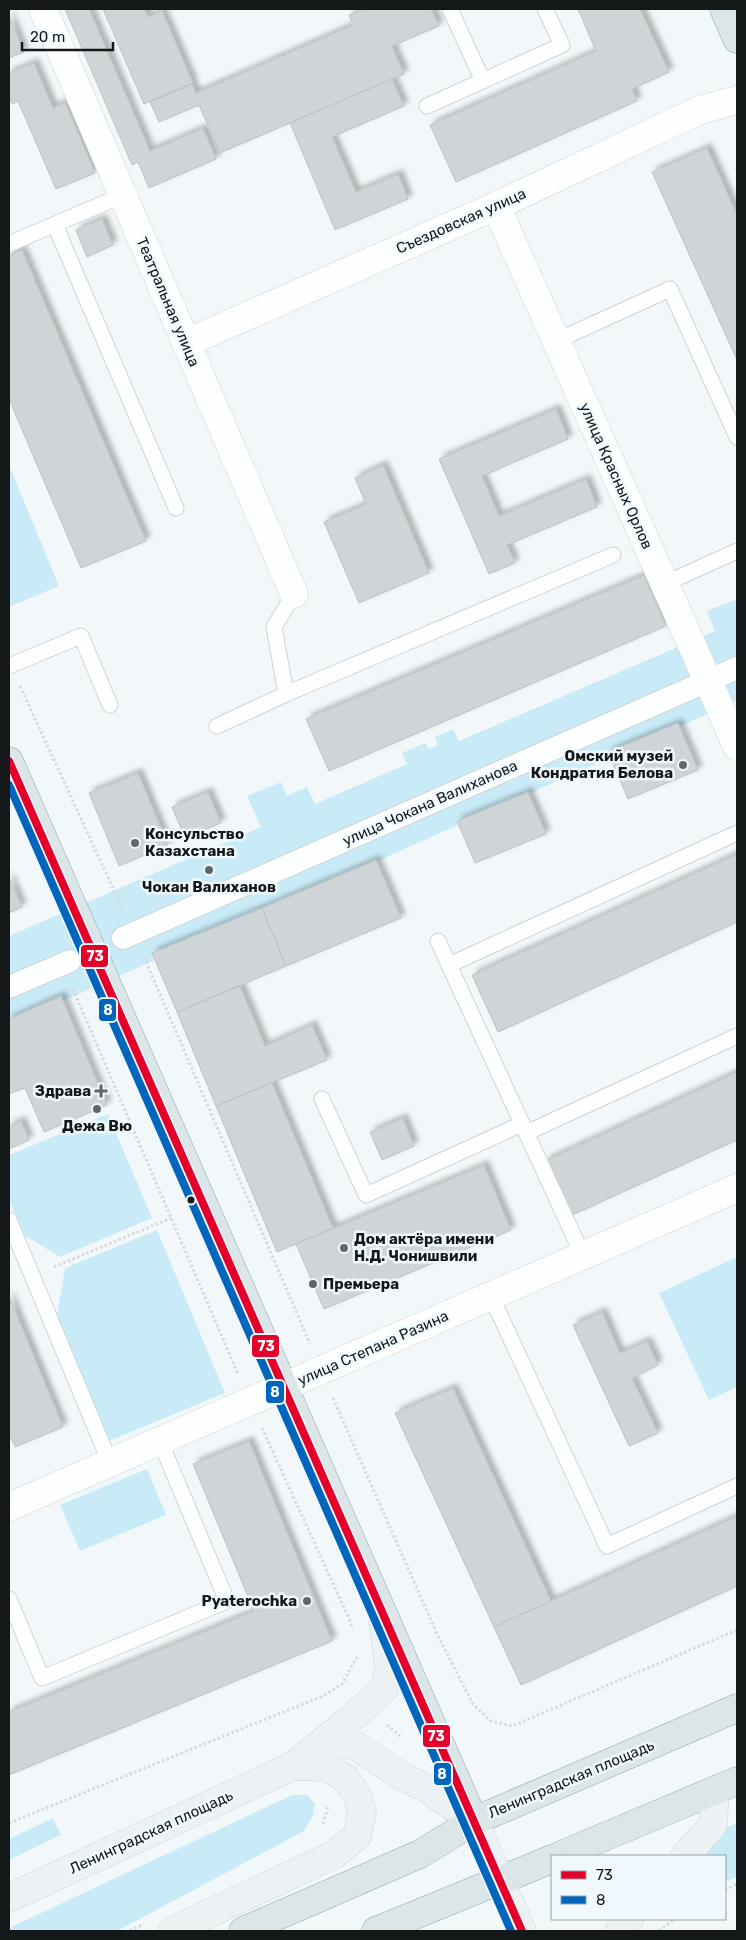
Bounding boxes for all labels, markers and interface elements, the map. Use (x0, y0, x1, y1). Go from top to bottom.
scale bar (22, 20, 114, 52)
text: 20 m (30, 28, 65, 46)
street label: Съездовская улица (393, 184, 529, 258)
street label: Театральная улица (133, 235, 203, 369)
street label: улица Красных Орлов (576, 400, 656, 552)
place label: Омский музей Кондратия Белова (531, 747, 673, 782)
street label: улица Чокана Валиханова (340, 756, 520, 850)
marker: Омский музей Кондратия Белова (677, 759, 689, 771)
place label: Консульство Казахстана (145, 825, 244, 860)
marker: Консульство Казахстана (129, 837, 141, 849)
marker: Чокан Валиханов (203, 864, 215, 876)
place label: Чокан Валиханов (142, 878, 276, 896)
line badge: 73 (80, 944, 109, 968)
text: 73 (86, 948, 104, 965)
line badge: 8 (98, 998, 117, 1022)
text: 8 (103, 1002, 113, 1019)
place label: Здрава (35, 1082, 91, 1100)
marker: Здрава (95, 1085, 107, 1097)
marker: Дежа Вю (91, 1103, 103, 1115)
place label: Дежа Вю (62, 1117, 132, 1135)
unlabelled marker (186, 1195, 196, 1205)
place label: Дом актёра имени Н.Д. Чонишвили (354, 1230, 494, 1265)
marker: Дом актёра имени Н.Д. Чонишвили (338, 1242, 350, 1254)
place label: Премьера (323, 1275, 399, 1293)
marker: Премьера (307, 1278, 319, 1290)
street label: улица Степана Разина (295, 1307, 451, 1389)
line badge: 73 (251, 1334, 280, 1358)
text: 73 (257, 1338, 275, 1355)
line badge: 8 (265, 1380, 285, 1404)
text: 8 (270, 1384, 280, 1401)
place label: Pyaterochka (202, 1592, 297, 1610)
marker: Pyaterochka (301, 1595, 313, 1607)
line badge: 73 (422, 1724, 451, 1748)
text: 73 (427, 1728, 445, 1745)
street label: Ленинградская площадь (485, 1736, 657, 1822)
line badge: 8 (433, 1762, 452, 1786)
text: 8 (437, 1766, 447, 1783)
street label: Ленинградская площадь (66, 1786, 236, 1878)
legend (551, 1855, 726, 1920)
text: 73 (596, 1866, 613, 1884)
text: 8 (596, 1891, 606, 1909)

